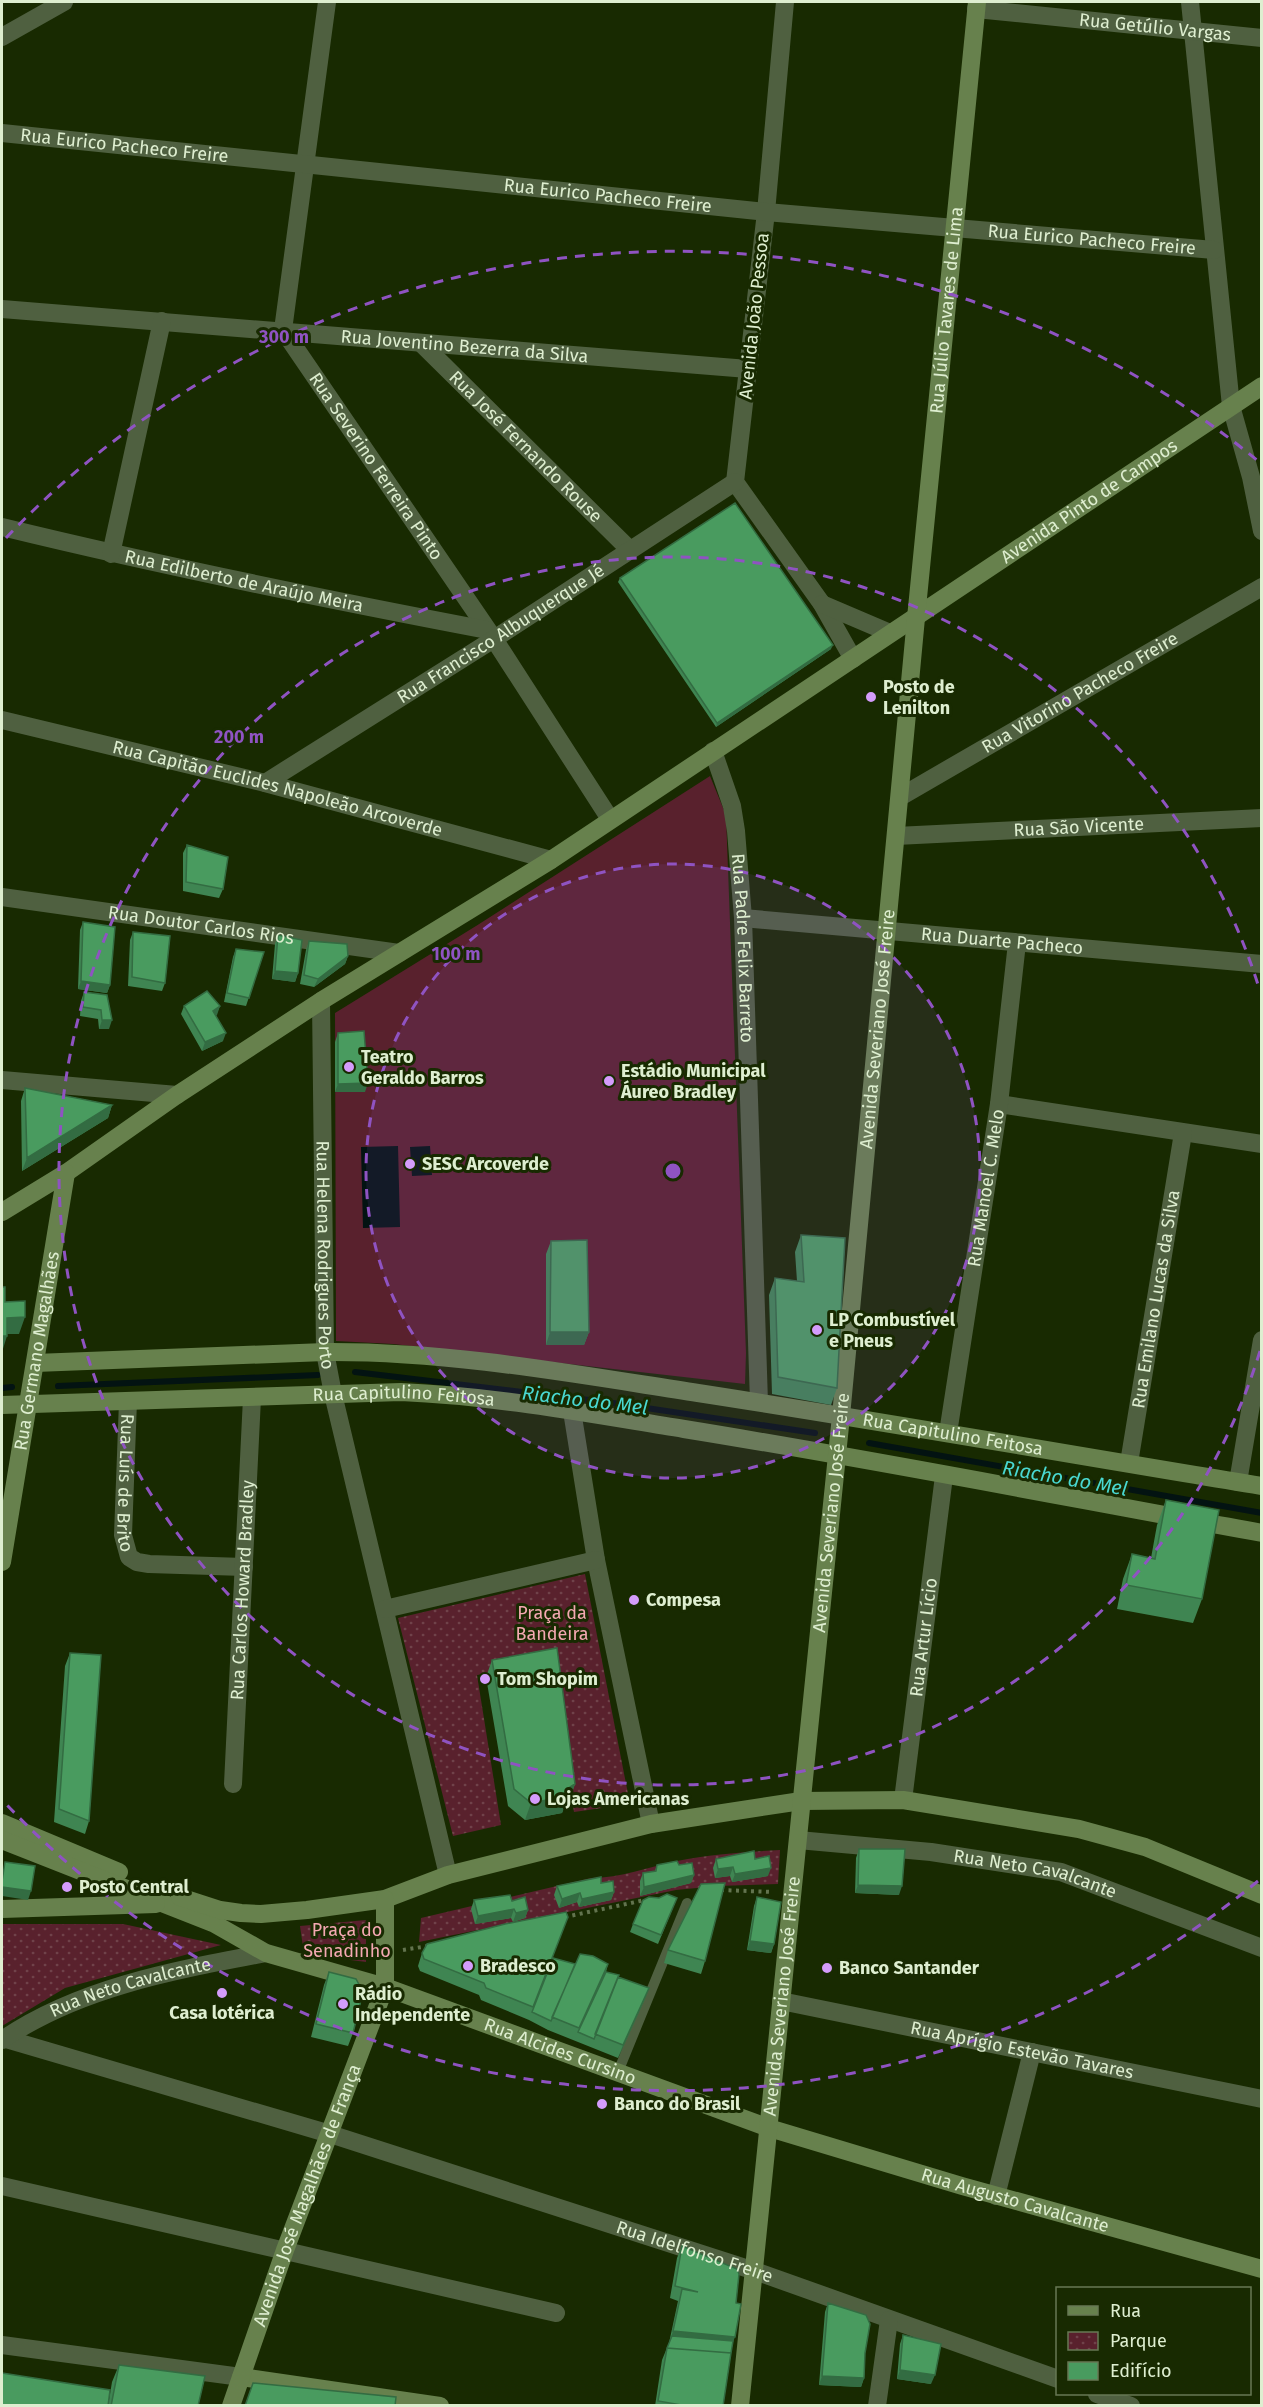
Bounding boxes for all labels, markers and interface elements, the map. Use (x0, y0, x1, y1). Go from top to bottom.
street label: Rua Getúlio Vargas (1078, 9, 1232, 46)
street label: Rua Eurico Pacheco Freire (19, 124, 229, 167)
street label: Rua Eurico Pacheco Freire (503, 174, 713, 217)
street label: Rua Júlio Tavares de Lima (925, 206, 968, 415)
street label: Rua Eurico Pacheco Freire (987, 220, 1197, 259)
street label: Avenida João Pessoa (734, 232, 774, 400)
street label: Rua Joventino Bezerra da Silva (340, 325, 589, 367)
text: 300 m (258, 326, 309, 348)
street label: Rua José Fernando Rouse (445, 366, 607, 527)
street label: Rua Severino Ferreira Pinto (304, 368, 448, 564)
street label: Avenida Pinto de Campos (997, 435, 1182, 568)
street label: Rua Edilberto de Araújo Meira (123, 545, 365, 617)
street label: Rua Francisco Albuquerque Jé (393, 559, 608, 708)
street label: Rua Vitorino Pacheco Freire (978, 627, 1182, 758)
place label: Posto de Lenilton (883, 676, 955, 719)
marker: Posto de Lenilton (864, 690, 878, 704)
text: 200 m (214, 726, 264, 748)
street label: Rua Capitão Euclides Napoleão Arcoverde (110, 736, 445, 841)
street label: Rua São Vicente (1013, 813, 1145, 841)
street label: Rua Padre Felix Barreto (727, 853, 758, 1043)
street label: Rua Doutor Carlos Rios (107, 901, 295, 949)
street label: Avenida Severiano José Freire (855, 908, 900, 1150)
street label: Rua Duarte Pacheco (920, 923, 1084, 959)
text: 100 m (432, 943, 480, 965)
place label: Teatro Geraldo Barros (361, 1046, 484, 1089)
marker: Teatro Geraldo Barros (342, 1060, 356, 1074)
place label: Estádio Municipal Áureo Bradley (620, 1060, 766, 1103)
marker: Estádio Municipal Áureo Bradley (602, 1074, 616, 1088)
street label: Rua Manoel C. Melo (963, 1107, 1009, 1268)
street label: Rua Helena Rodrigues Porto (312, 1140, 339, 1371)
place label: SESC Arcoverde (422, 1153, 549, 1175)
marker: SESC Arcoverde (403, 1157, 417, 1171)
centre of rings (663, 1161, 683, 1181)
street label: Rua Emilano Lucas da Silva (1127, 1188, 1185, 1410)
street label: Rua Germano Magalhães (10, 1250, 64, 1452)
place label: LP Combustível e Pneus (829, 1309, 956, 1352)
marker: LP Combustível e Pneus (810, 1323, 824, 1337)
water label: Riacho do Mel (521, 1380, 649, 1420)
street label: Rua Capitulino Feitosa (312, 1381, 496, 1411)
street label: Avenida Severiano José Freire (808, 1392, 854, 1633)
street label: Rua Capitulino Feitosa (861, 1408, 1045, 1460)
street label: Rua Luís de Brito (112, 1413, 139, 1554)
water label: Riacho do Mel (1000, 1455, 1130, 1501)
street label: Rua Carlos Howard Bradley (226, 1479, 259, 1701)
street label: Rua Artur Lício (905, 1576, 942, 1698)
place label: Compesa (646, 1589, 721, 1611)
marker: Compesa (627, 1593, 641, 1607)
park label: Praça da Bandeira (515, 1602, 589, 1645)
place label: Tom Shopim (497, 1668, 598, 1690)
marker: Tom Shopim (478, 1672, 492, 1686)
place label: Lojas Americanas (547, 1788, 689, 1810)
marker: Lojas Americanas (528, 1792, 542, 1806)
street label: Rua Neto Cavalcante (952, 1845, 1120, 1903)
street label: Avenida Severiano José Freire (759, 1875, 805, 2117)
place label: Posto Central (79, 1876, 189, 1898)
marker: Posto Central (60, 1880, 74, 1894)
park label: Praça do Senadinho (303, 1919, 391, 1962)
street label: Rua Neto Cavalcante (46, 1953, 213, 2022)
place label: Bradesco (480, 1955, 556, 1977)
place label: Banco Santander (839, 1957, 980, 1979)
marker: Bradesco (461, 1959, 475, 1973)
marker: Banco Santander (820, 1961, 834, 1975)
place label: Rádio Independente (355, 1983, 470, 2026)
marker: Casa lotérica (215, 1986, 229, 2000)
marker: Rádio Independente (336, 1997, 350, 2011)
place label: Casa lotérica (169, 2002, 275, 2024)
street label: Rua Alcides Cursino (481, 2013, 639, 2089)
street label: Rua Aprígio Estevão Tavares (908, 2017, 1136, 2084)
street label: Avenida José Magalhães de França (248, 2061, 366, 2329)
place label: Banco do Brasil (614, 2093, 741, 2115)
marker: Banco do Brasil (595, 2097, 609, 2111)
street label: Rua Augusto Cavalcante (919, 2163, 1111, 2237)
street label: Rua Idelfonso Freire (614, 2216, 776, 2288)
legend (1056, 2287, 1251, 2395)
text: Rua (1110, 2300, 1141, 2322)
text: Parque (1110, 2330, 1167, 2352)
text: Edifício (1110, 2360, 1172, 2382)

